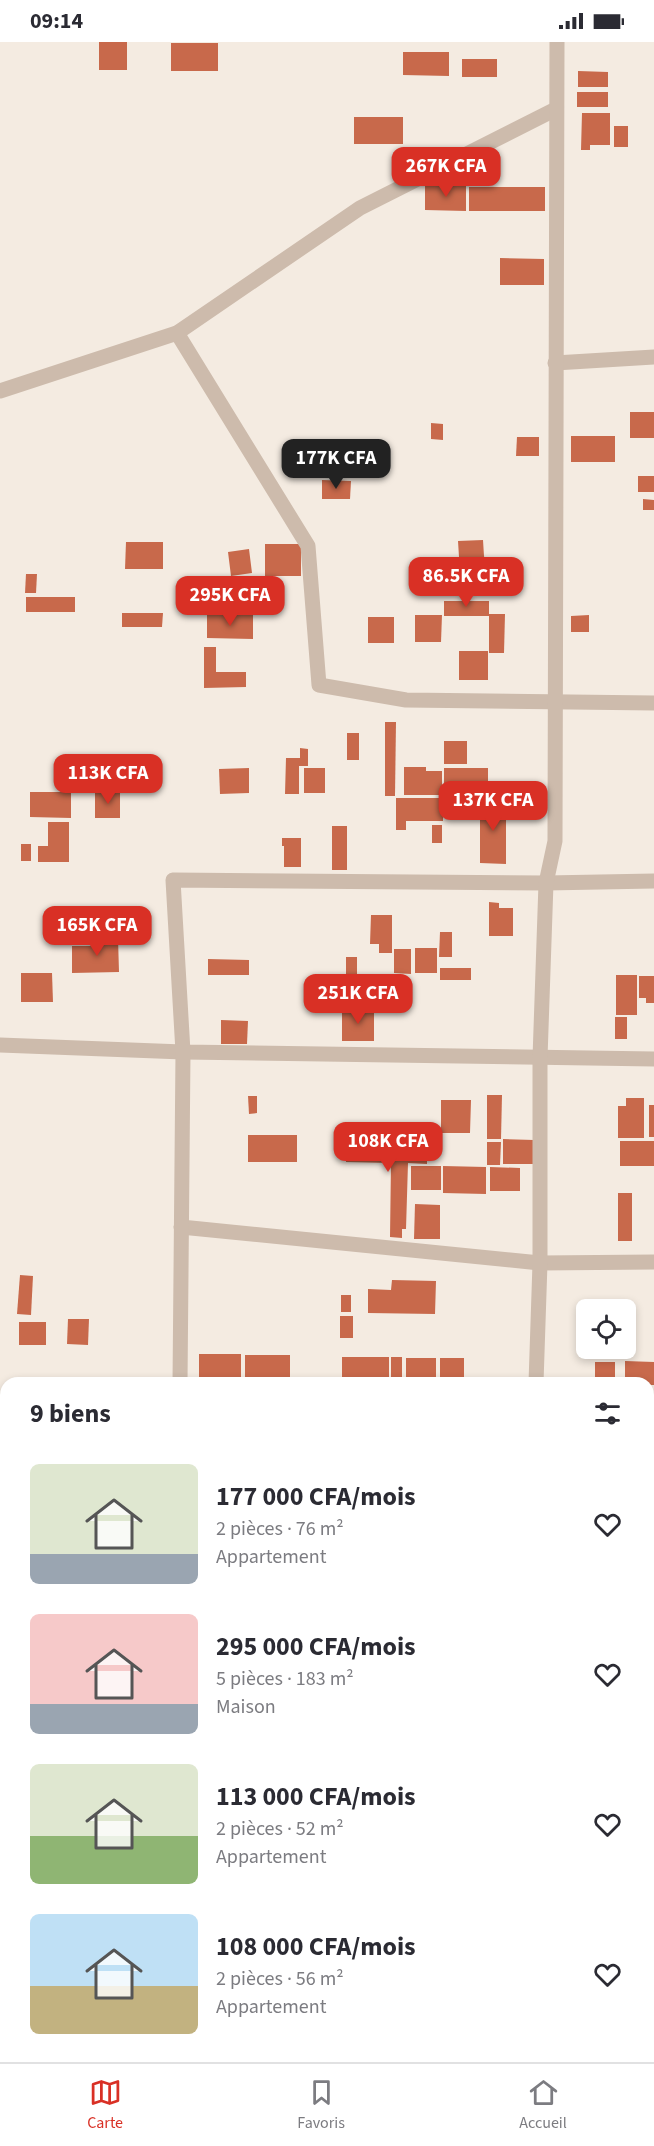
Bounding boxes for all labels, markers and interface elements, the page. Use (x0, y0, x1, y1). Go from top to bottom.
text: 09:14 (30, 5, 83, 37)
pin: 267K CFA (384, 147, 508, 198)
text: 267K CFA (406, 152, 486, 180)
pin: 177K CFA (274, 439, 398, 490)
text: 177K CFA (296, 444, 376, 472)
pin: 86.5K CFA (397, 557, 535, 608)
text: 86.5K CFA (423, 562, 509, 590)
pin: 295K CFA (168, 576, 292, 627)
text: 295K CFA (190, 581, 270, 609)
pin: 113K CFA (46, 754, 170, 805)
text: 113K CFA (68, 759, 148, 787)
pin: 137K CFA (431, 781, 555, 832)
text: 137K CFA (453, 786, 533, 814)
pin: 165K CFA (35, 906, 159, 957)
text: 165K CFA (57, 911, 137, 939)
pin: 251K CFA (296, 974, 420, 1025)
text: 251K CFA (318, 979, 398, 1007)
pin: 108K CFA (326, 1122, 450, 1173)
text: 108K CFA (348, 1127, 428, 1155)
map controls (576, 1299, 636, 1359)
button: locate (576, 1299, 636, 1359)
text: 9 biens (30, 1395, 111, 1432)
icon: filters (591, 1397, 624, 1430)
text: 177 000 CFA/mois (216, 1478, 416, 1515)
icon: home (78, 1488, 150, 1560)
icon: heart (591, 1508, 624, 1541)
text: 2 pièces · 76 m² (216, 1515, 344, 1543)
text: Appartement (216, 1543, 326, 1571)
text: 295 000 CFA/mois (216, 1628, 416, 1665)
icon: home (78, 1638, 150, 1710)
icon: heart (591, 1658, 624, 1691)
text: 5 pièces · 183 m² (216, 1665, 354, 1693)
text: Maison (216, 1693, 276, 1721)
text: 113 000 CFA/mois (216, 1778, 416, 1815)
icon: home (78, 1788, 150, 1860)
icon: heart (591, 1808, 624, 1841)
text: 2 pièces · 52 m² (216, 1815, 344, 1843)
text: Appartement (216, 1843, 326, 1871)
text: 108 000 CFA/mois (216, 1928, 416, 1965)
icon: home (78, 1938, 150, 2010)
icon: heart (591, 1958, 624, 1991)
text: 2 pièces · 56 m² (216, 1965, 344, 1993)
text: Appartement (216, 1993, 326, 2021)
tab: Carte (87, 2076, 123, 2134)
tab: Favoris (297, 2076, 345, 2134)
tab: Accueil (519, 2076, 567, 2134)

